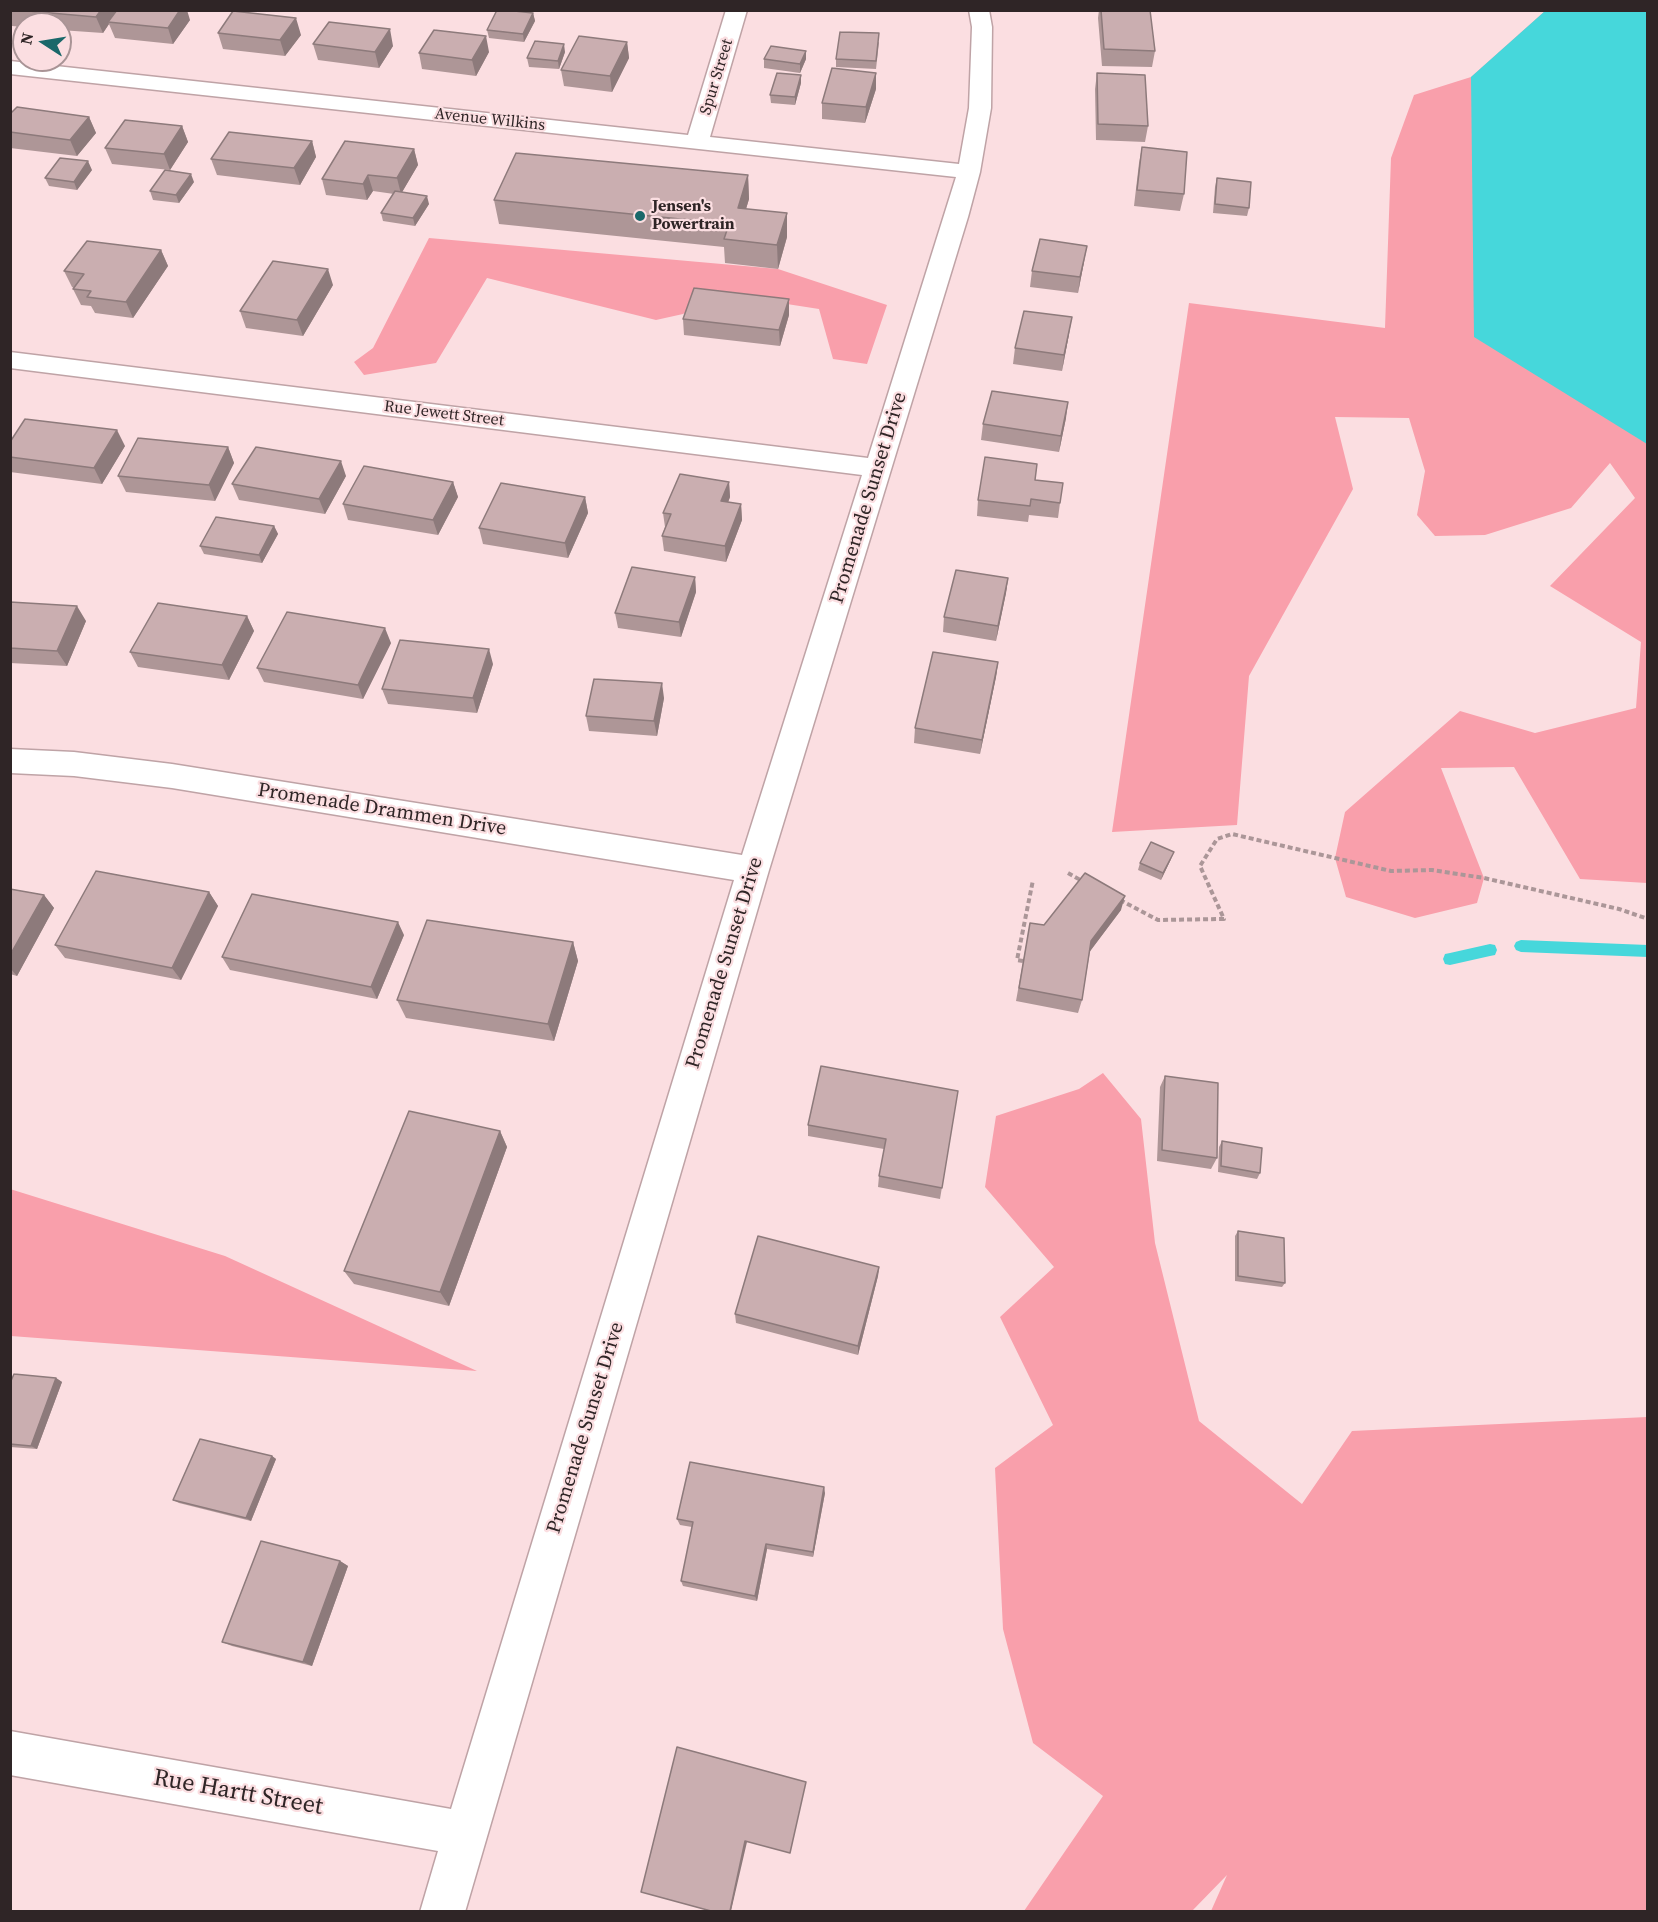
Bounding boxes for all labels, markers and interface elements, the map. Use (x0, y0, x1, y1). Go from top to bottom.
north arrow (12, 12, 72, 72)
text: N (14, 31, 38, 47)
street label: Spur Street (696, 37, 738, 117)
street label: Avenue Wilkins (434, 105, 546, 135)
place label: Jensen's Powertrain (652, 197, 735, 235)
marker: Jensen's Powertrain (633, 209, 647, 223)
street label: Promenade Sunset Drive (825, 389, 913, 607)
street label: Rue Jewett Street (383, 397, 505, 431)
street label: Promenade Drammen Drive (256, 778, 508, 842)
street label: Promenade Sunset Drive (681, 854, 769, 1072)
street label: Promenade Sunset Drive (542, 1319, 630, 1537)
street label: Rue Hartt Street (151, 1764, 325, 1822)

